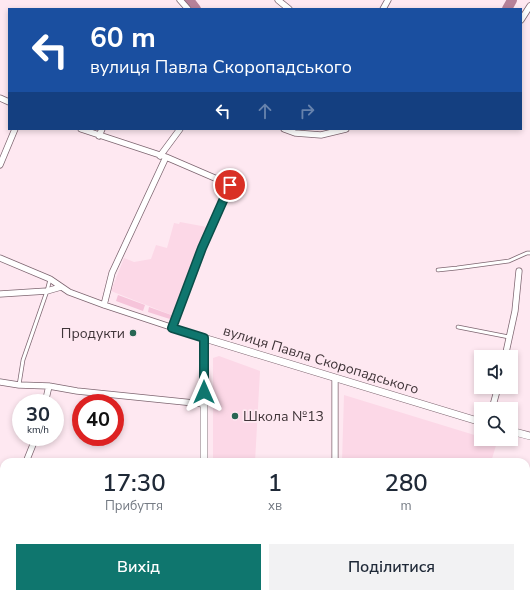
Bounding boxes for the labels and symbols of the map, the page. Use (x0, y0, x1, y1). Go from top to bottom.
pin (213, 168, 247, 202)
street label: вулиця Павла Скоропадського (221, 321, 421, 399)
place label: Продукти (61, 324, 125, 343)
marker: Продукти (128, 328, 138, 338)
position arrow (183, 371, 225, 413)
speed limit sign: 40 (72, 394, 124, 446)
place label: Школа №13 (243, 407, 324, 426)
marker: Школа №13 (230, 411, 240, 421)

